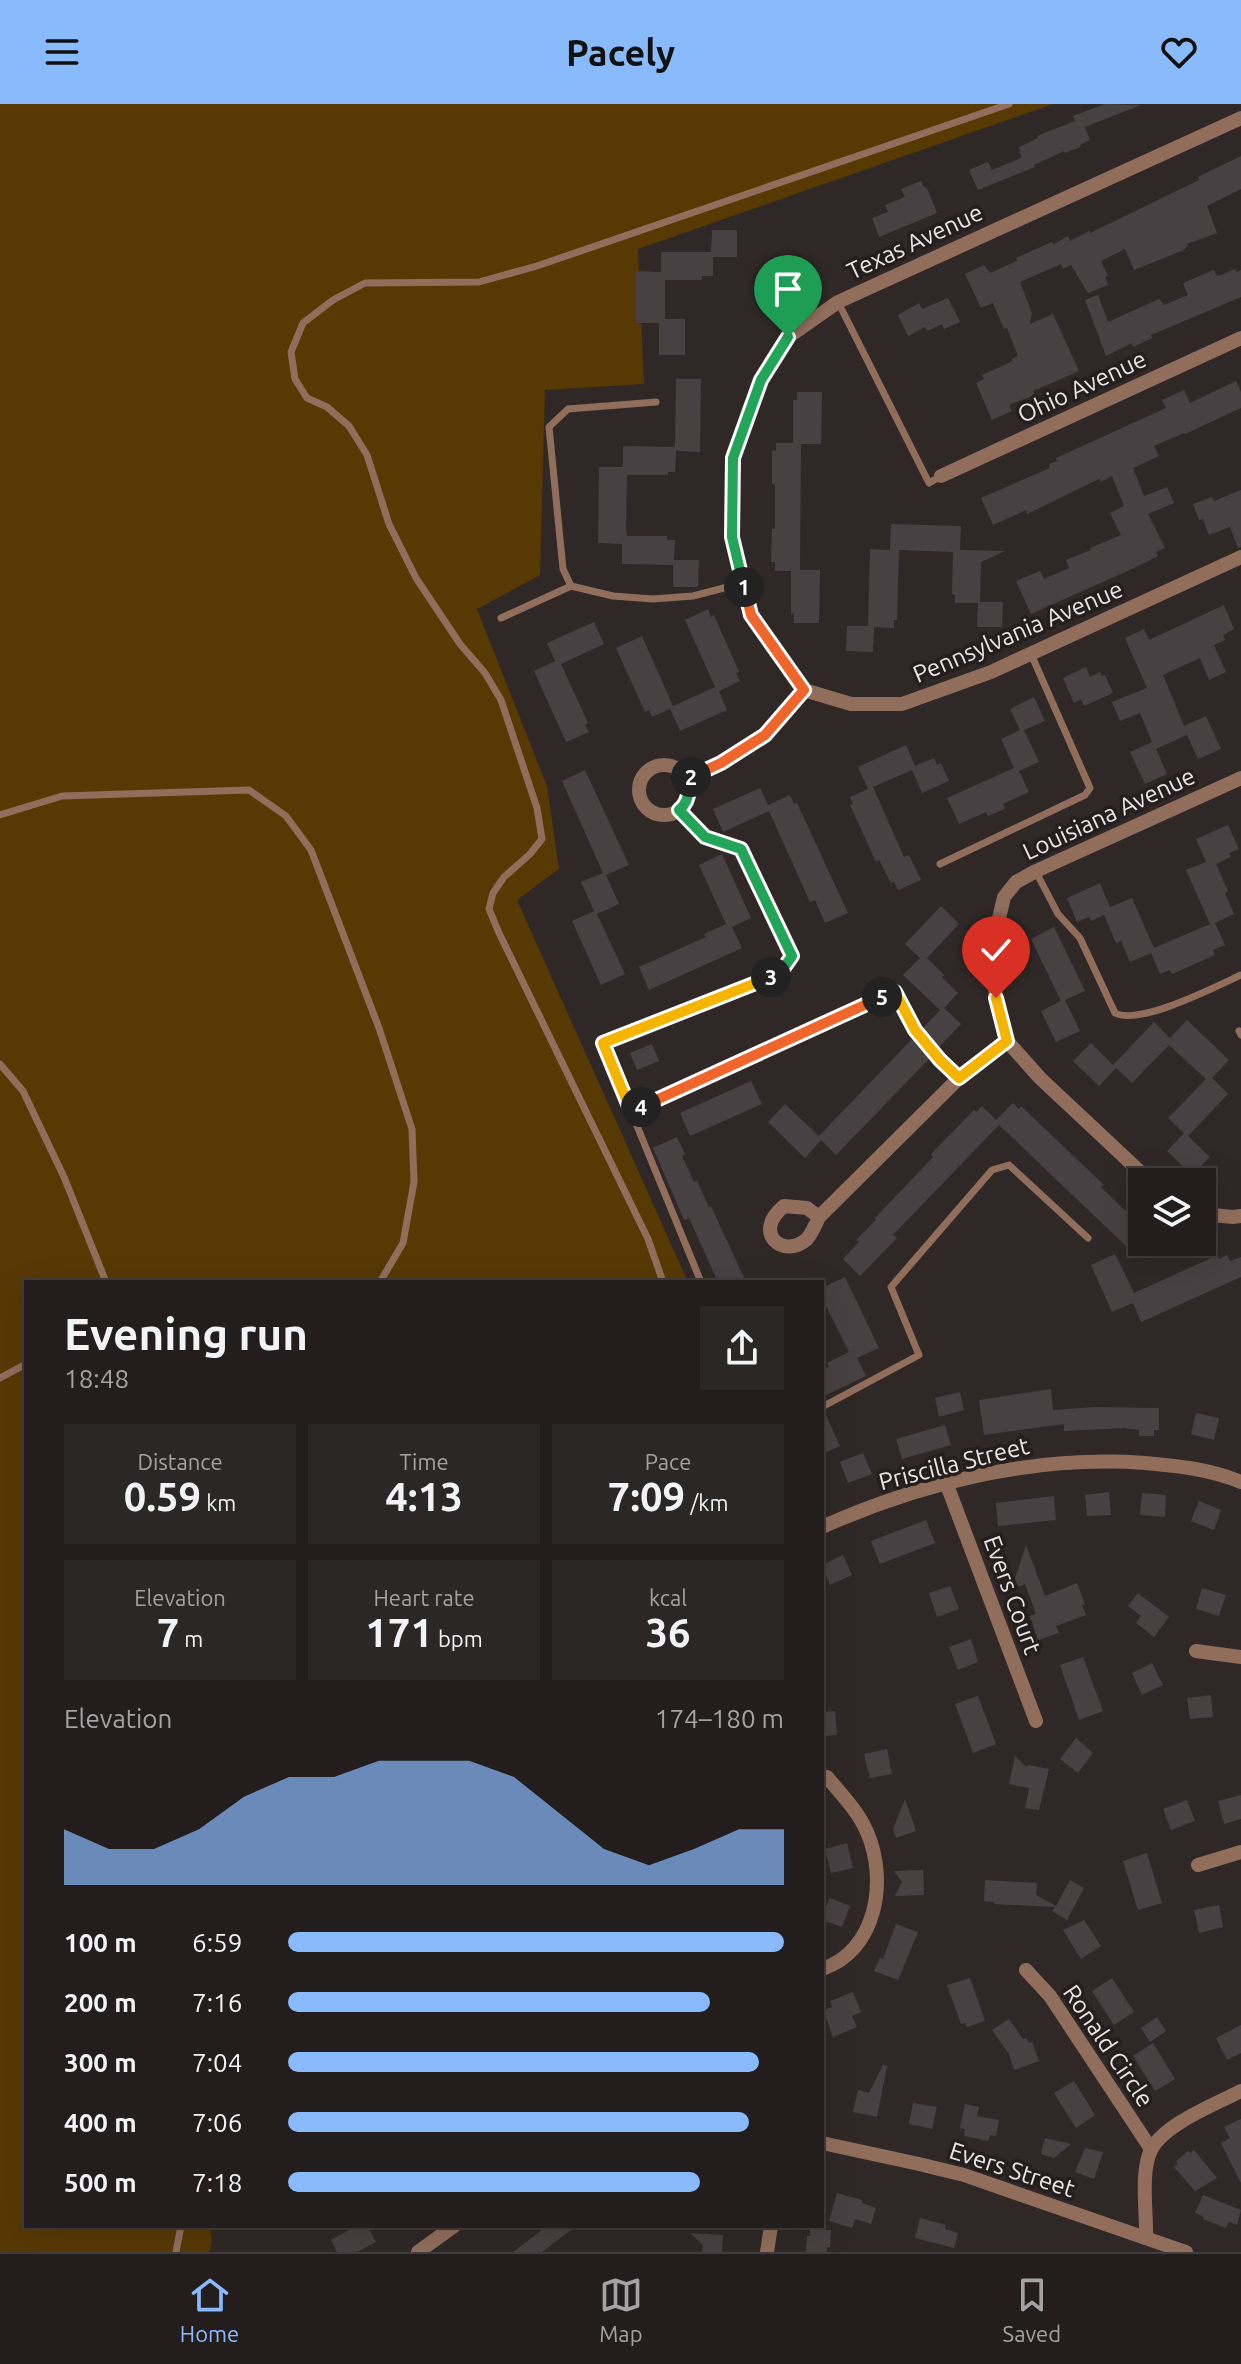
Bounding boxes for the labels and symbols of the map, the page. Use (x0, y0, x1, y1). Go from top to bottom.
street label: Texas Avenue (843, 198, 987, 285)
pin (754, 255, 822, 337)
street label: Ohio Avenue (1013, 345, 1150, 428)
pin: 1 (724, 567, 764, 607)
street label: Pennsylvania Avenue (909, 575, 1127, 688)
pin: 2 (671, 757, 711, 797)
street label: Louisiana Avenue (1018, 762, 1199, 865)
pin (962, 916, 1030, 998)
pin: 3 (751, 957, 791, 997)
pin: 5 (862, 977, 902, 1017)
pin: 4 (621, 1087, 661, 1127)
street label: Priscilla Street (876, 1432, 1032, 1495)
street label: Evers Court (979, 1532, 1047, 1658)
street label: Ronald Circle (1058, 1980, 1159, 2112)
street label: Evers Street (946, 2137, 1079, 2203)

